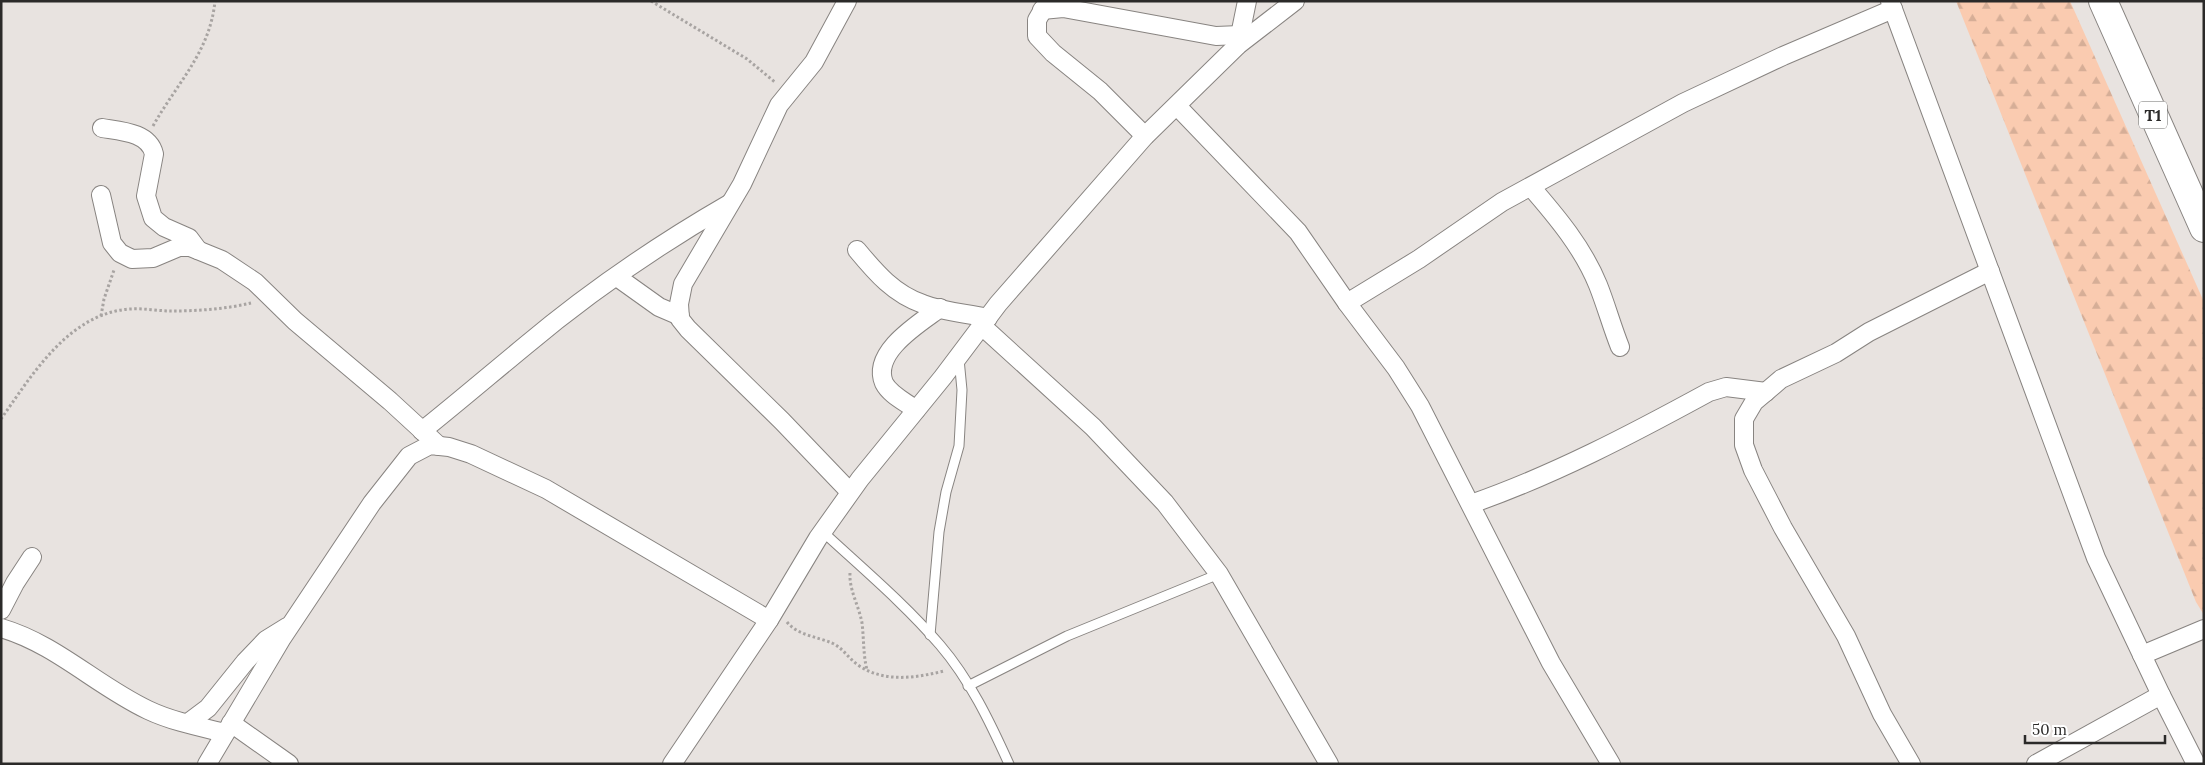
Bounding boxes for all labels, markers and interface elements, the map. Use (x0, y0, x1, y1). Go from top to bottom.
road number: T1 (2139, 102, 2167, 128)
scale bar (2025, 712, 2165, 744)
text: 50 m (2032, 720, 2067, 739)

